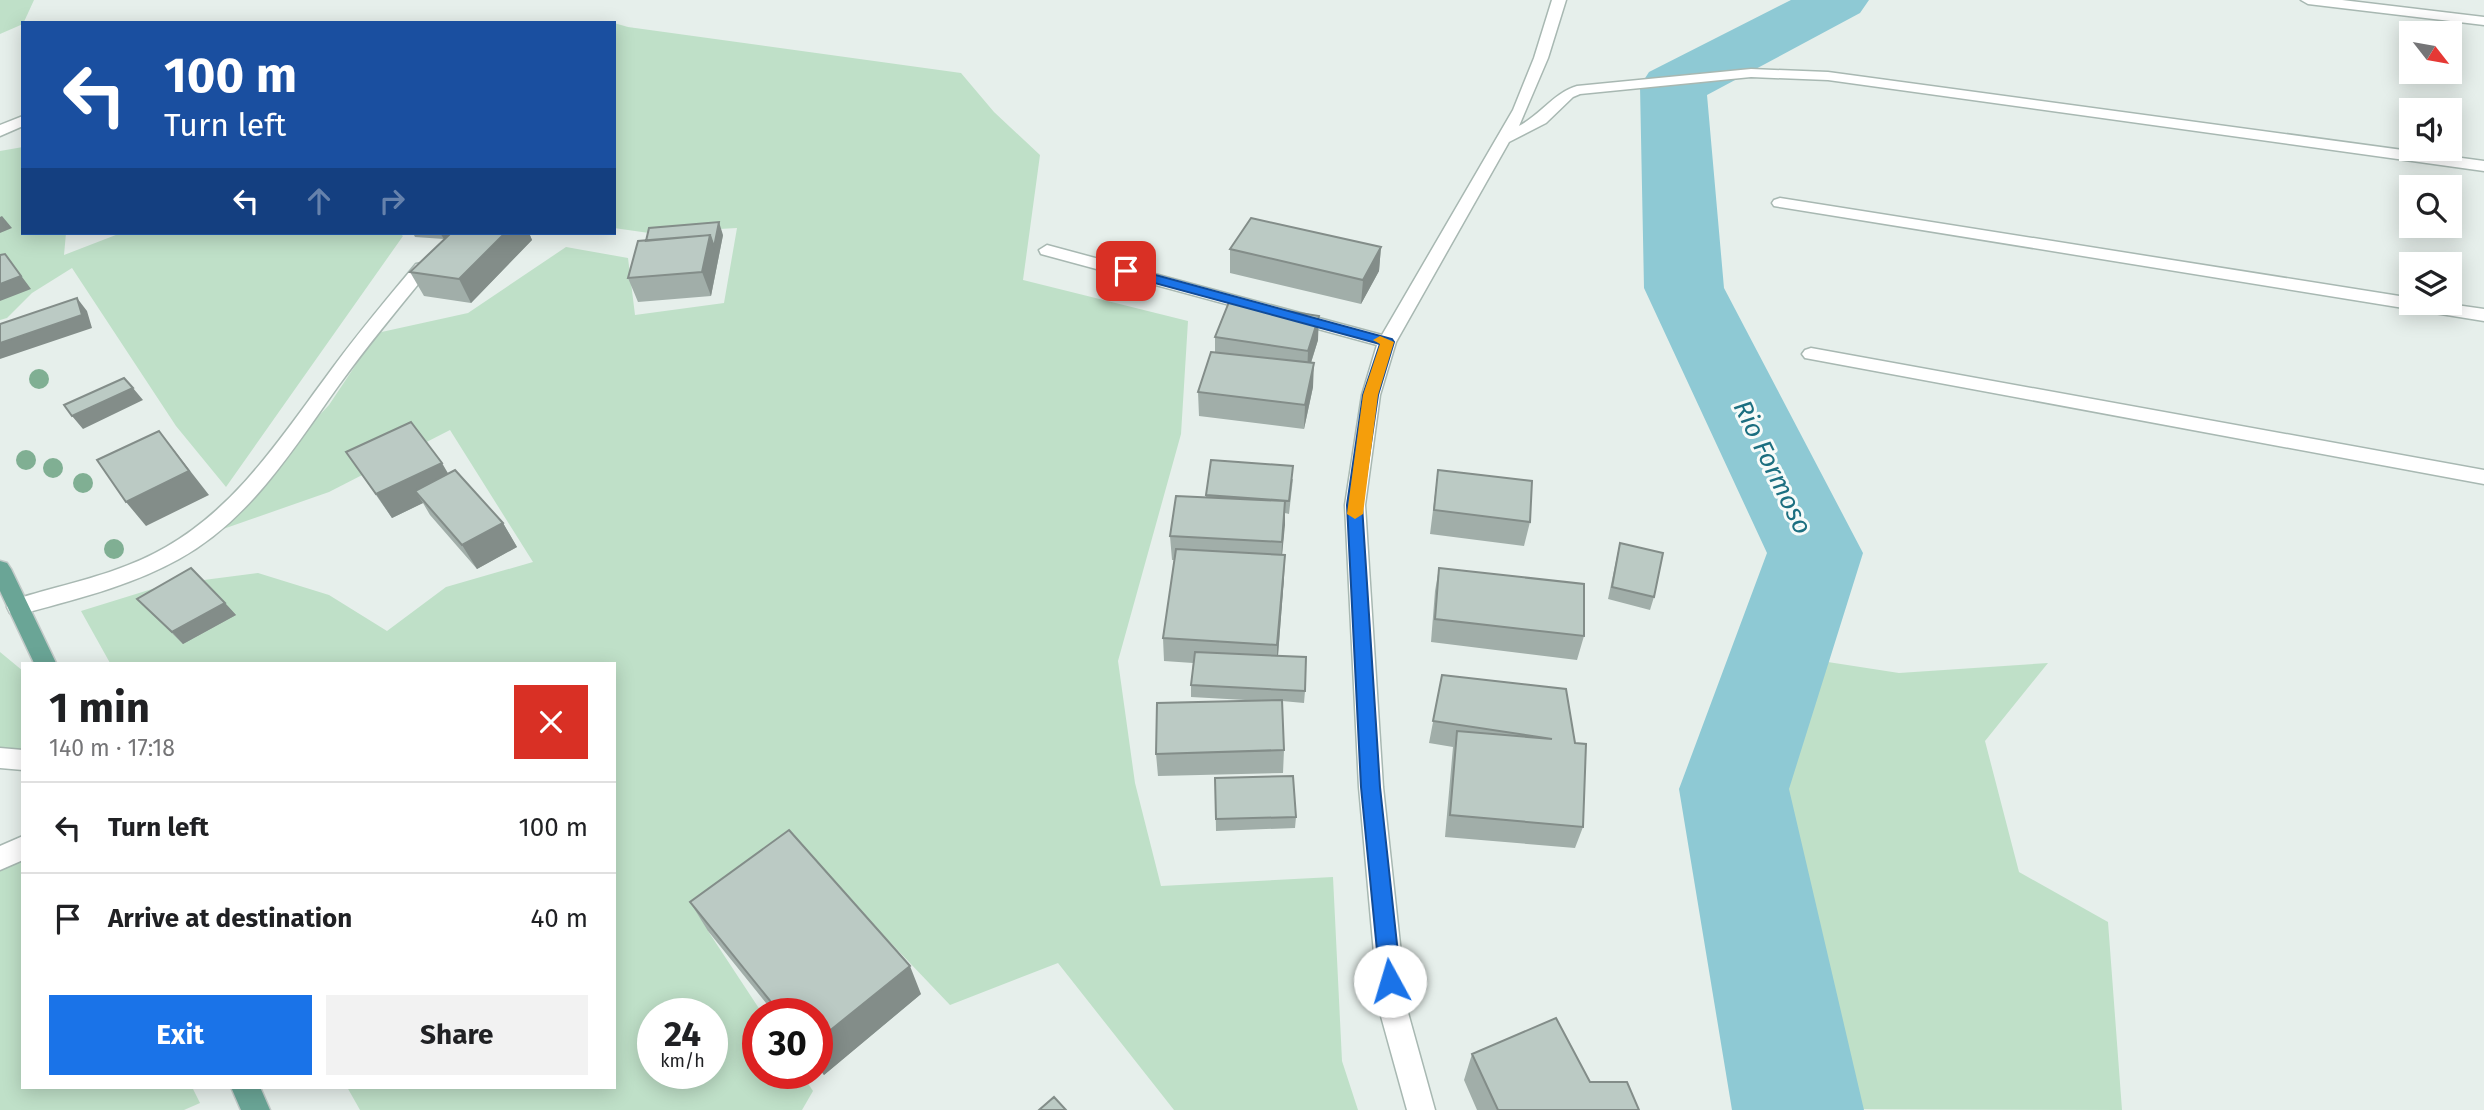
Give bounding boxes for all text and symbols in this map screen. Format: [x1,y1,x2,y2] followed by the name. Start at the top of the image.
[2399,21,2462,84] north arrow
[2399,21,2462,315] map controls
[164,46,297,105] text: 100 m
[49,49,140,140] icon: left
[2399,98,2462,161] button: sound
[164,106,286,144] text: Turn left
[2399,175,2462,238] button: search
[227,182,265,220] icon: left
[300,182,338,220] icon: ahead
[373,182,411,220] icon: right
[1096,241,1156,301] pin
[1107,252,1145,290] icon: arrive
[2399,252,2462,315] button: layers
[1727,395,1818,539] water label: Rio Formoso
[49,683,150,733] text: 1 min
[514,685,588,759] button: close
[49,734,175,762] text: 140 m · 17:18
[49,809,87,847] icon: left
[108,812,209,843] text: Turn left
[519,812,588,843] text: 100 m
[49,900,87,938] icon: arrive
[108,903,352,934] text: Arrive at destination
[530,903,588,934] text: 40 m
[1353,944,1427,1018] position arrow
[49,995,312,1075] button: Exit
[326,995,588,1075] button: Share
[742,998,833,1089] speed limit sign: 30
[664,1013,701,1055] text: 24
[660,1050,705,1072] text: km/h

